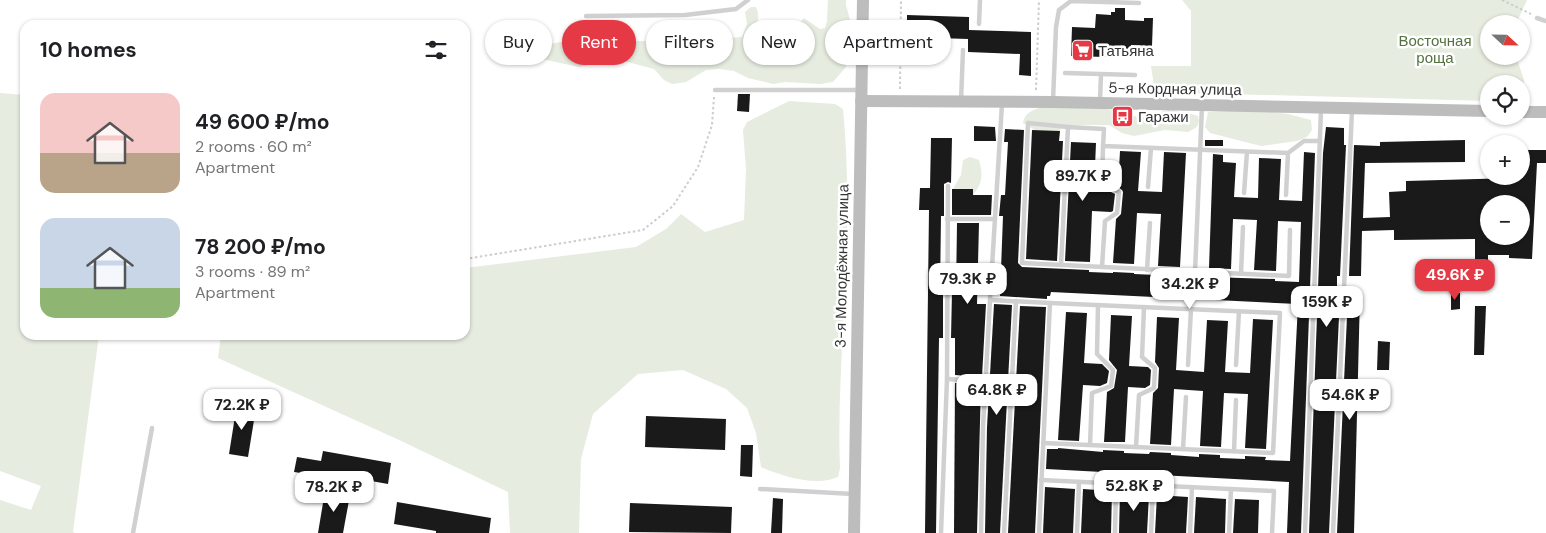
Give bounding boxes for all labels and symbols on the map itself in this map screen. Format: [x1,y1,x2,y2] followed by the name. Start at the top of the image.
[1480,15,1530,65] north arrow
[1398,31,1472,68] park label: Восточная роща
[1070,39,1094,63] supermarket icon: Татьяна
[1098,41,1155,61] place label: Татьяна
[1108,78,1242,100] street label: 5-я Кордная улица
[1110,105,1134,129] bus stop icon: Гаражи
[1138,107,1189,127] place label: Гаражи
[1037,160,1129,202] pin: 89.7K ₽
[831,183,853,348] street label: 3-я Молодёжная улица
[1409,258,1501,301] pin: 49.6K ₽
[922,262,1014,305] pin: 79.3K ₽
[1144,268,1236,310] pin: 34.2K ₽
[1286,286,1368,328] pin: 159K ₽
[951,374,1043,416] pin: 64.8K ₽
[1304,378,1396,421] pin: 54.6K ₽
[196,388,288,431] pin: 72.2K ₽
[288,470,380,513] pin: 78.2K ₽
[1088,470,1180,512] pin: 52.8K ₽

